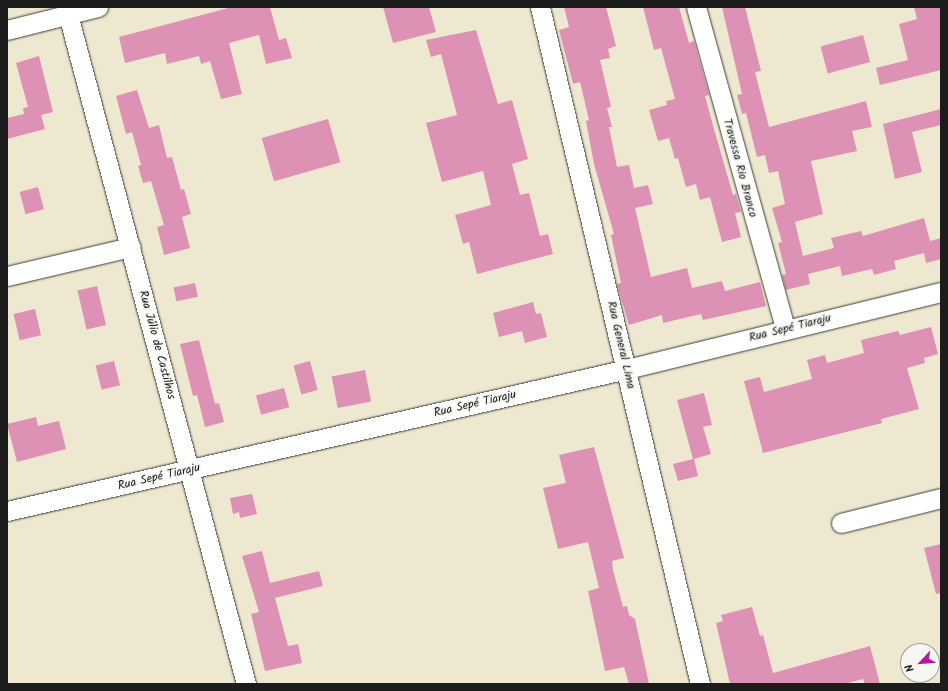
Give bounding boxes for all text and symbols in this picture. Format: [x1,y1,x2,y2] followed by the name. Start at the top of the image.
[720,117,760,219] street label: Travessa Rio Branco
[136,289,178,401] street label: Rua Júlio de Castilhos
[604,300,638,390] street label: Rua General Lima
[747,311,833,345] street label: Rua Sepé Tiaraju
[432,388,518,420] street label: Rua Sepé Tiaraju
[116,461,202,493] street label: Rua Sepé Tiaraju
[900,643,940,683] north arrow
[901,661,920,675] text: N

